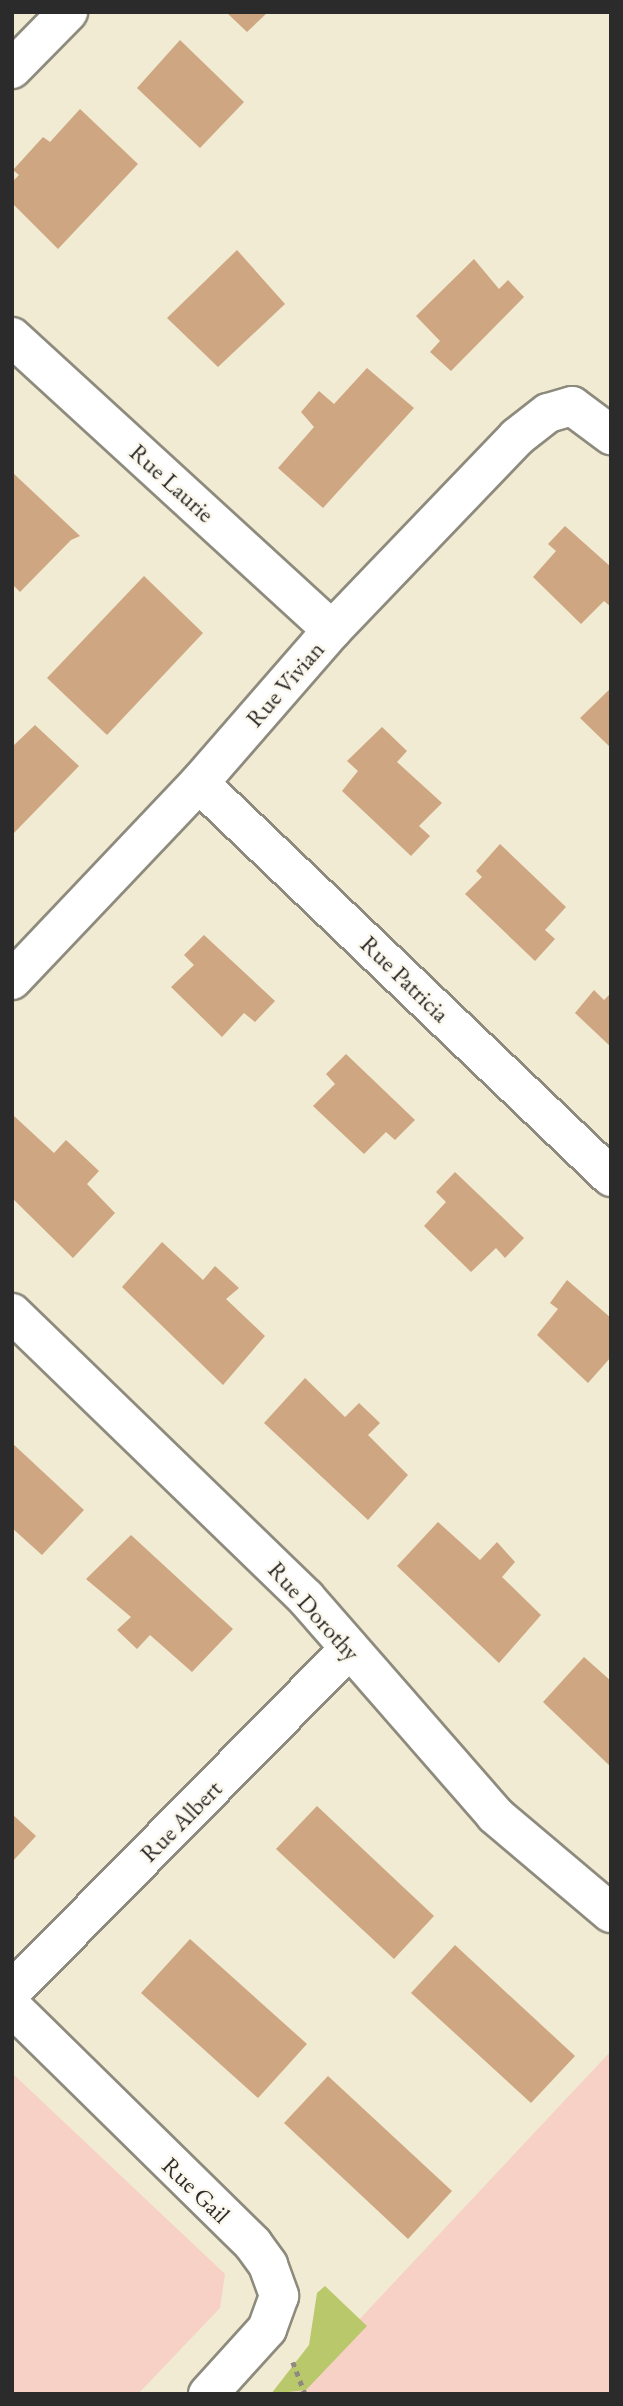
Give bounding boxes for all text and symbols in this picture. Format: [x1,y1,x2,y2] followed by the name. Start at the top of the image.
[124,438,220,528] street label: Rue Laurie
[240,635,330,733] street label: Rue Vivian
[355,930,455,1028] street label: Rue Patricia
[262,1556,366,1666] street label: Rue Dorothy
[134,1774,228,1868] street label: Rue Albert
[156,2151,236,2229] street label: Rue Gail

